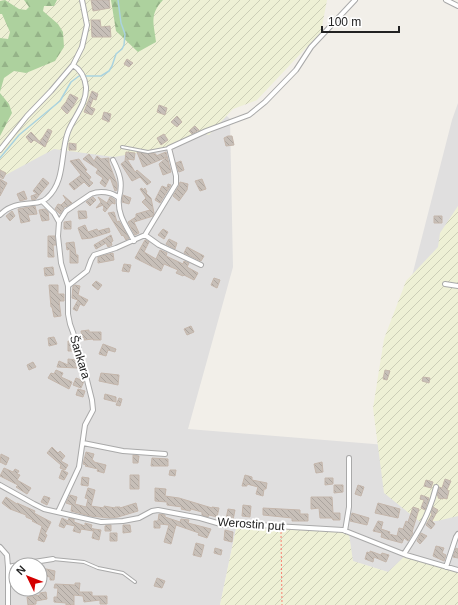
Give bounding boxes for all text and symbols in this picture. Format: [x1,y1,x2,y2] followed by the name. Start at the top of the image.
[322,8,399,34] scale bar
[328,15,361,29] text: 100 m
[67,333,94,381] street label: Šankara
[217,515,286,533] street label: Werostin put
[8,557,48,597] north arrow
[14,563,28,577] text: N

